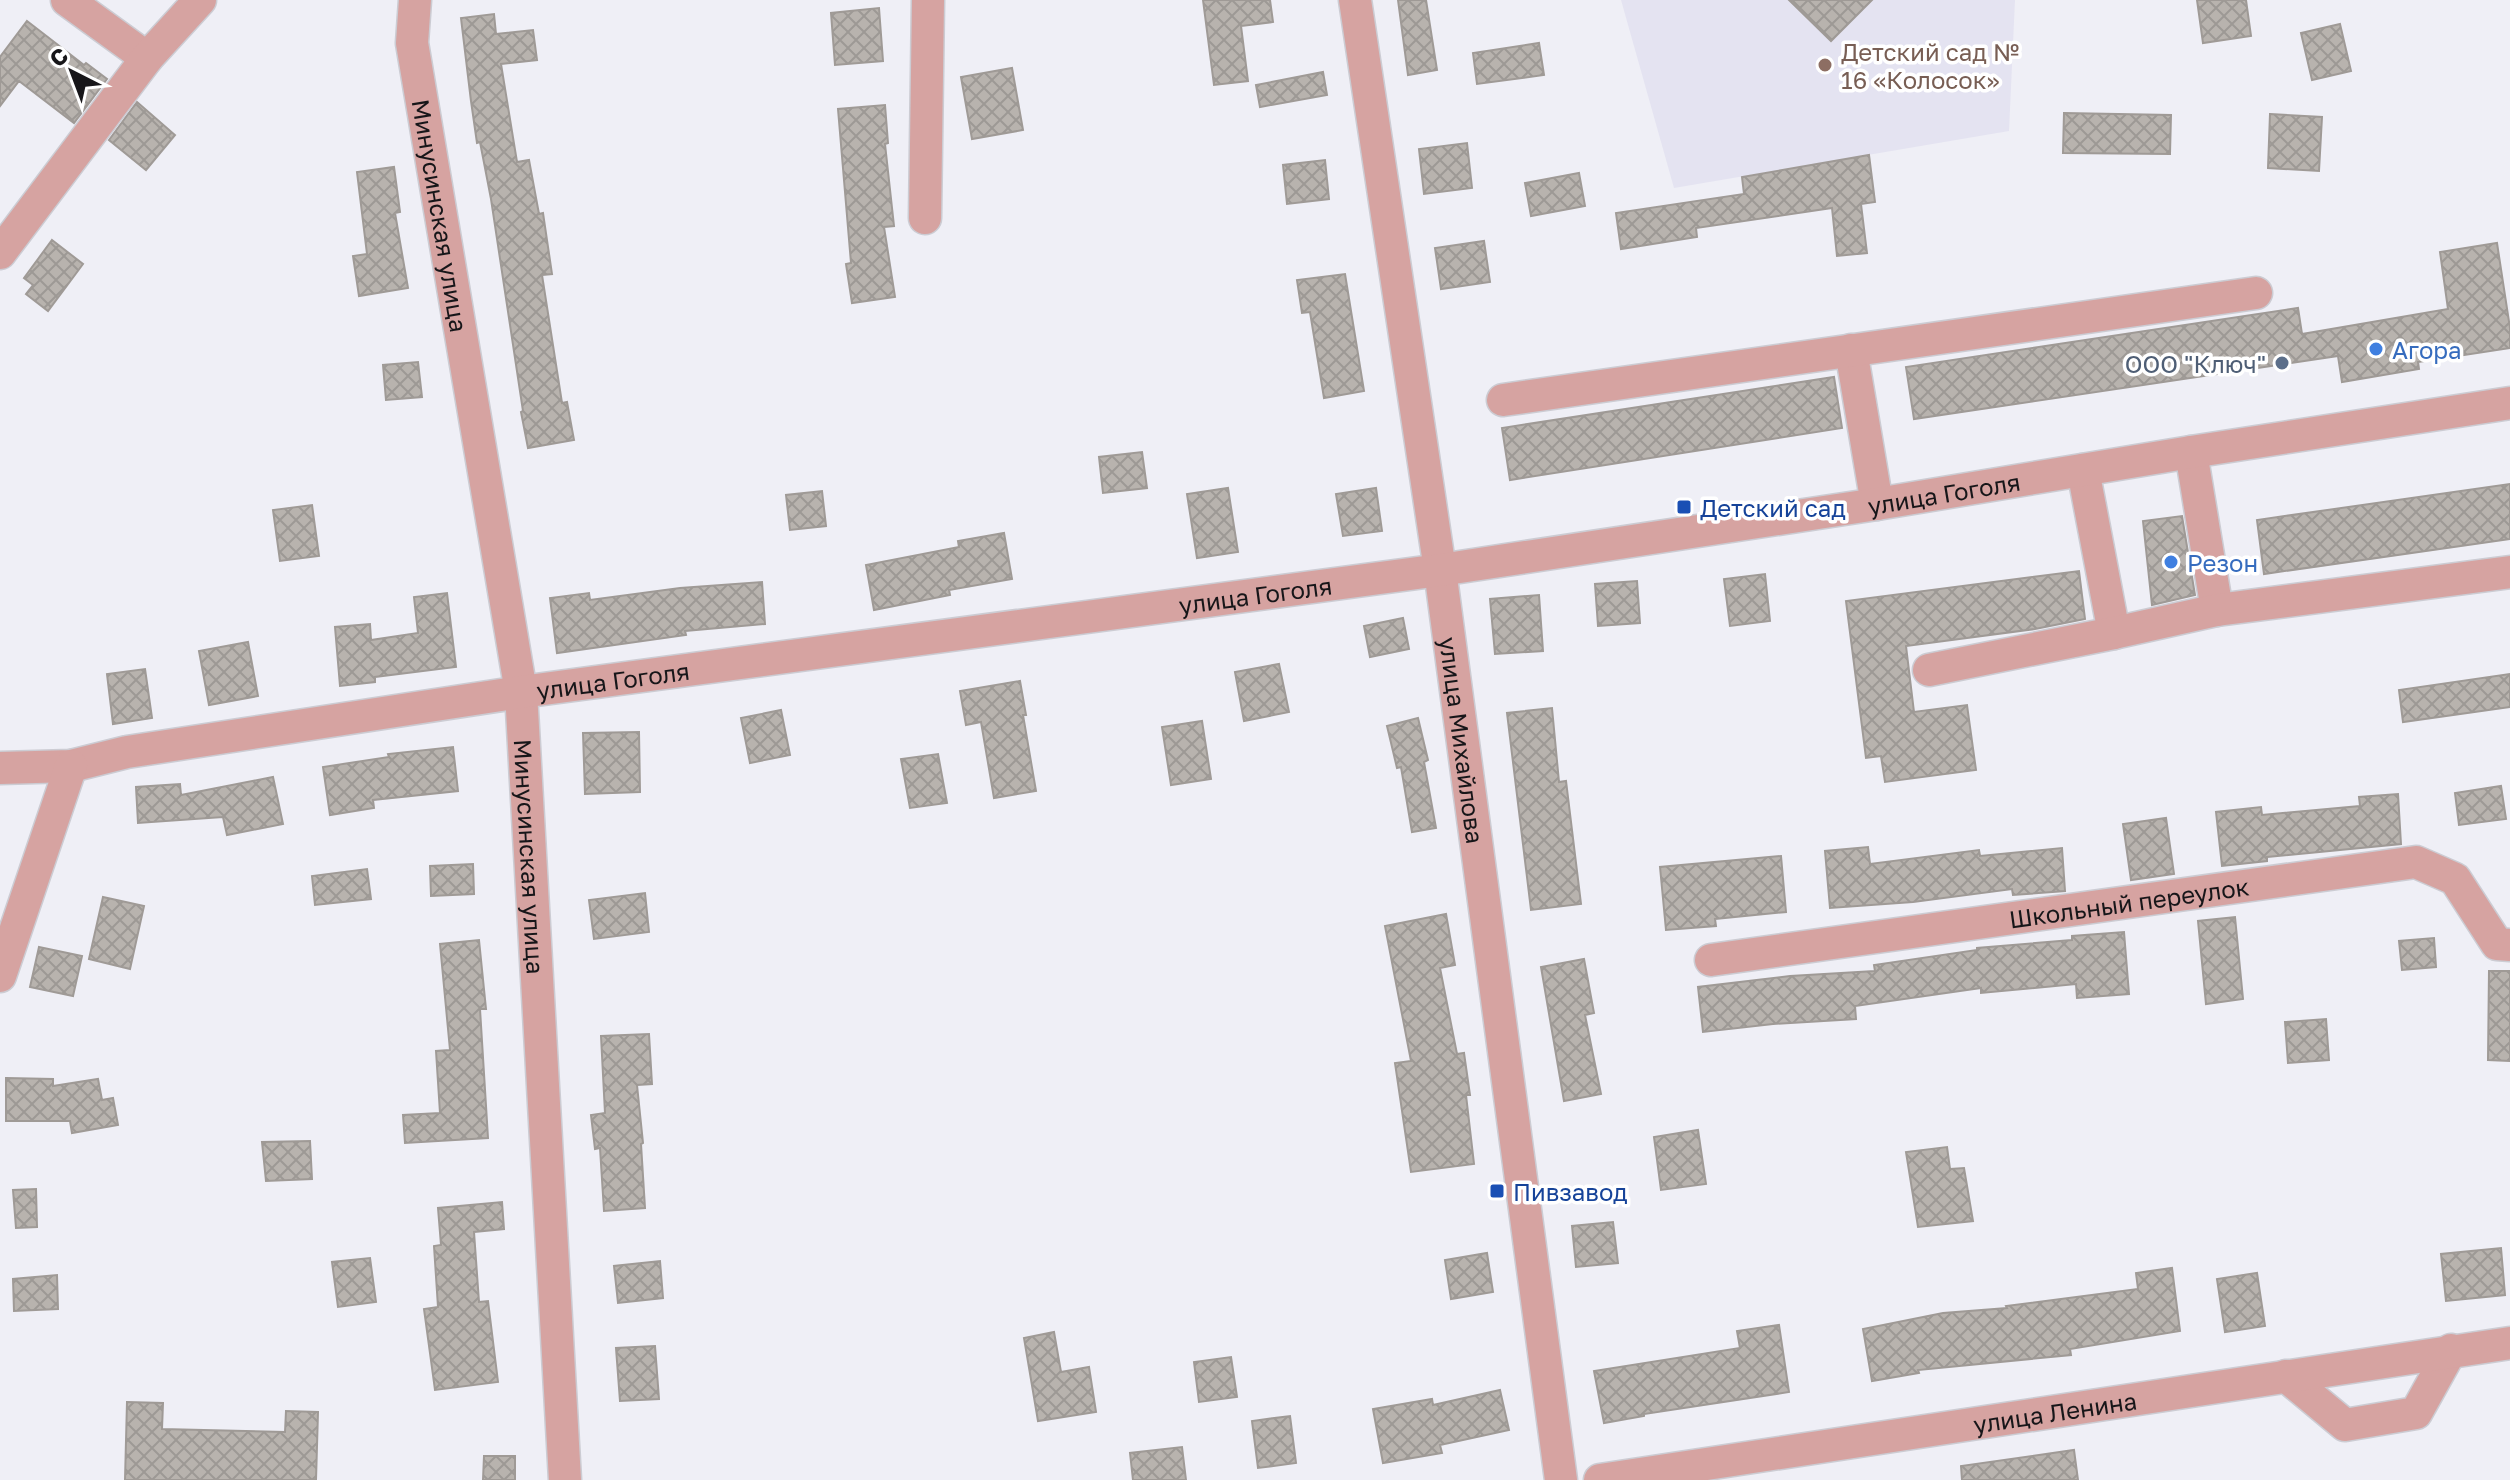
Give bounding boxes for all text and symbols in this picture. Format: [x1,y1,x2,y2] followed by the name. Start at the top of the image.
[32,32,112,112] north arrow
[1841,37,2019,94] place label: Детский сад № 16 «Колосок»
[43,42,73,72] text: С
[1816,56,1834,74] marker: Детский сад № 16 «Колосок»
[407,97,475,334] street label: Минусинская улица
[2392,335,2462,364] place label: Агора
[2367,340,2385,358] marker: Агора
[2125,349,2266,378] place label: ООО "Ключ"
[2273,354,2291,372] marker: ООО "Ключ"
[1865,466,2022,520] street label: улица Гоголя
[1700,493,1846,522] place label: Детский сад
[1675,498,1693,516] marker: Детский сад
[2187,548,2258,577] place label: Резон
[2162,553,2180,571] marker: Резон
[1177,570,1334,619] street label: улица Гоголя
[1435,635,1491,845] street label: улица Михайлова
[535,655,691,704] street label: улица Гоголя
[509,738,551,975] street label: Минусинская улица
[2007,871,2251,933] street label: Школьный переулок
[1513,1177,1628,1206] place label: Пивзавод
[1488,1182,1506,1200] marker: Пивзавод
[1971,1385,2139,1438] street label: улица Ленина

